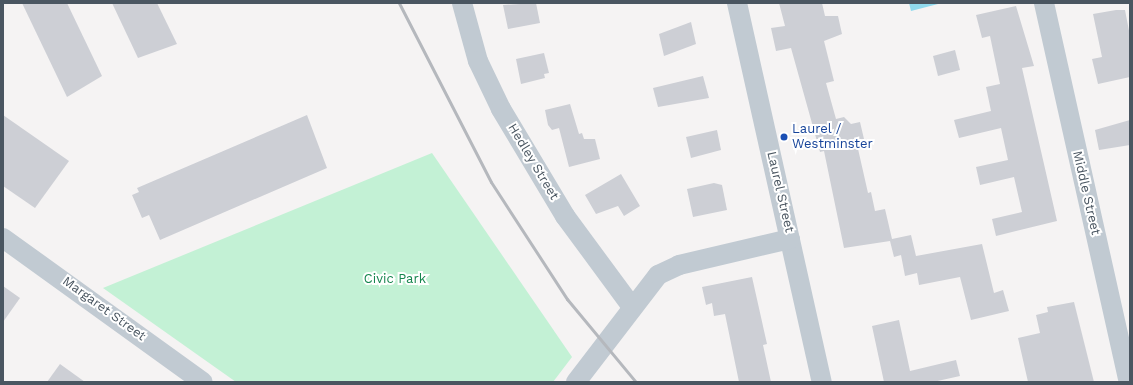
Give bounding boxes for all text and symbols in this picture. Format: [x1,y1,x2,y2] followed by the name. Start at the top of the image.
[504,121,562,203] street label: Hedley Street
[792,122,873,153] place label: Laurel / Westminster
[779,132,789,142] marker: Laurel / Westminster
[1069,149,1103,237] street label: Middle Street
[763,150,797,234] street label: Laurel Street
[364,271,426,287] park label: Civic Park
[59,274,149,344] street label: Margaret Street

